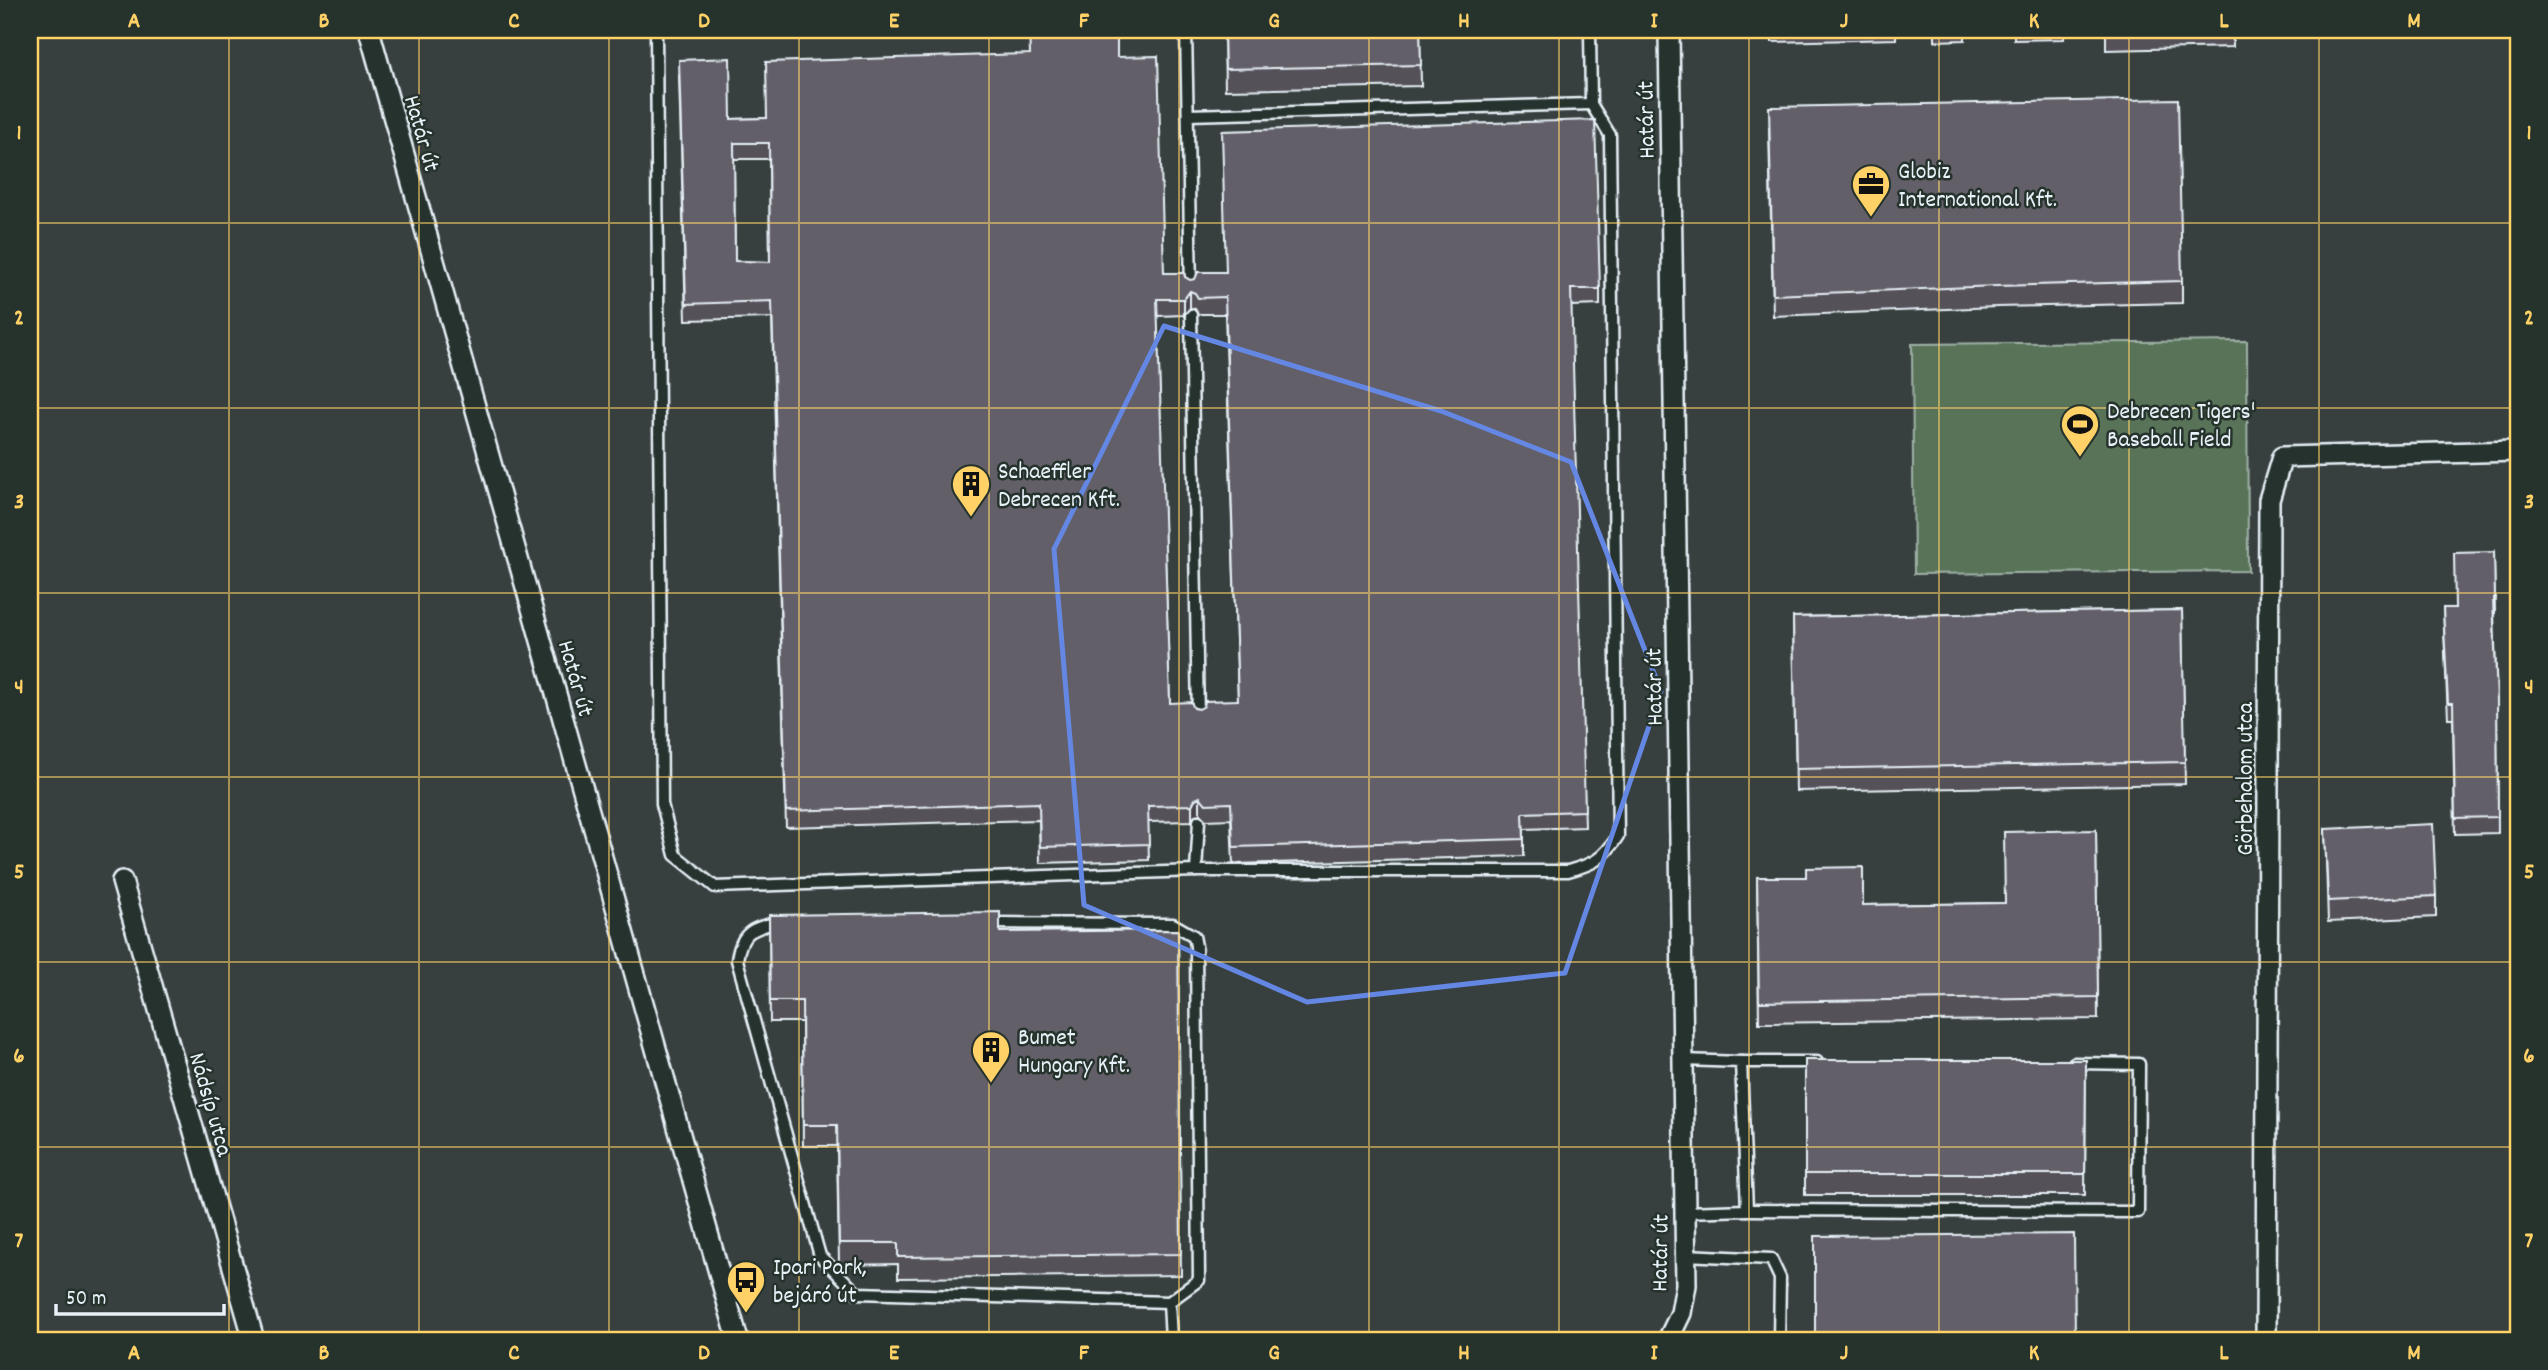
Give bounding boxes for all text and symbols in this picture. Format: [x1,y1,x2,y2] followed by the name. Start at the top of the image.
[128,6,140,39] text: A
[319,6,330,39] text: B
[508,6,520,39] text: C
[698,6,710,39] text: D
[889,6,900,39] text: E
[1079,6,1090,39] text: F
[1268,6,1280,39] text: G
[1458,6,1470,39] text: H
[1650,6,1658,39] text: I
[1840,6,1848,39] text: J
[2029,6,2040,39] text: K
[2219,6,2229,39] text: L
[2407,6,2421,39] text: M
[1630,81,1666,159] street label: Határ út
[393,92,447,176] street label: Határ út
[16,118,22,151] text: 1
[2526,118,2532,151] text: 1
[1898,156,2057,218] place label: Globiz International Kft.
[1850,163,1892,218] office icon: Globiz International Kft.
[14,303,24,336] text: 2
[2524,303,2534,336] text: 2
[2107,396,2255,458] place label: Debrecen Tigers' Baseball Field
[2059,403,2101,458] sports icon: Debrecen Tigers' Baseball Field
[998,456,1120,518] place label: Schaeffler Debrecen Kft.
[950,463,992,518] building icon: Schaeffler Debrecen Kft.
[14,487,24,520] text: 3
[2524,487,2534,520] text: 3
[547,637,601,721] street label: Határ út
[1638,648,1674,726] street label: Határ út
[14,672,24,705] text: 4
[2524,672,2534,705] text: 4
[2230,702,2264,856] street label: Görbehalom utca
[14,857,24,890] text: 5
[2524,857,2534,890] text: 5
[1018,1022,1130,1084] place label: Bumet Hungary Kft.
[970,1029,1012,1084] building icon: Bumet Hungary Kft.
[13,1041,25,1074] text: 6
[2523,1041,2535,1074] text: 6
[178,1049,240,1161] street label: Nádsíp utca
[1644,1214,1680,1292] street label: Határ út
[15,1226,24,1259] text: 7
[2525,1226,2534,1259] text: 7
[773,1252,867,1314] place label: Ipari Park, bejáró út
[725,1259,767,1314] bus stop icon: Ipari Park, bejáró út
[56,1272,224,1316] scale bar
[66,1285,106,1315] text: 50 m
[128,1338,140,1370] text: A
[319,1338,330,1370] text: B
[508,1338,520,1370] text: C
[698,1338,710,1370] text: D
[889,1338,900,1370] text: E
[1079,1338,1090,1370] text: F
[1268,1338,1280,1370] text: G
[1458,1338,1470,1370] text: H
[1650,1338,1658,1370] text: I
[1840,1338,1848,1370] text: J
[2029,1338,2040,1370] text: K
[2219,1338,2229,1370] text: L
[2407,1338,2421,1370] text: M

